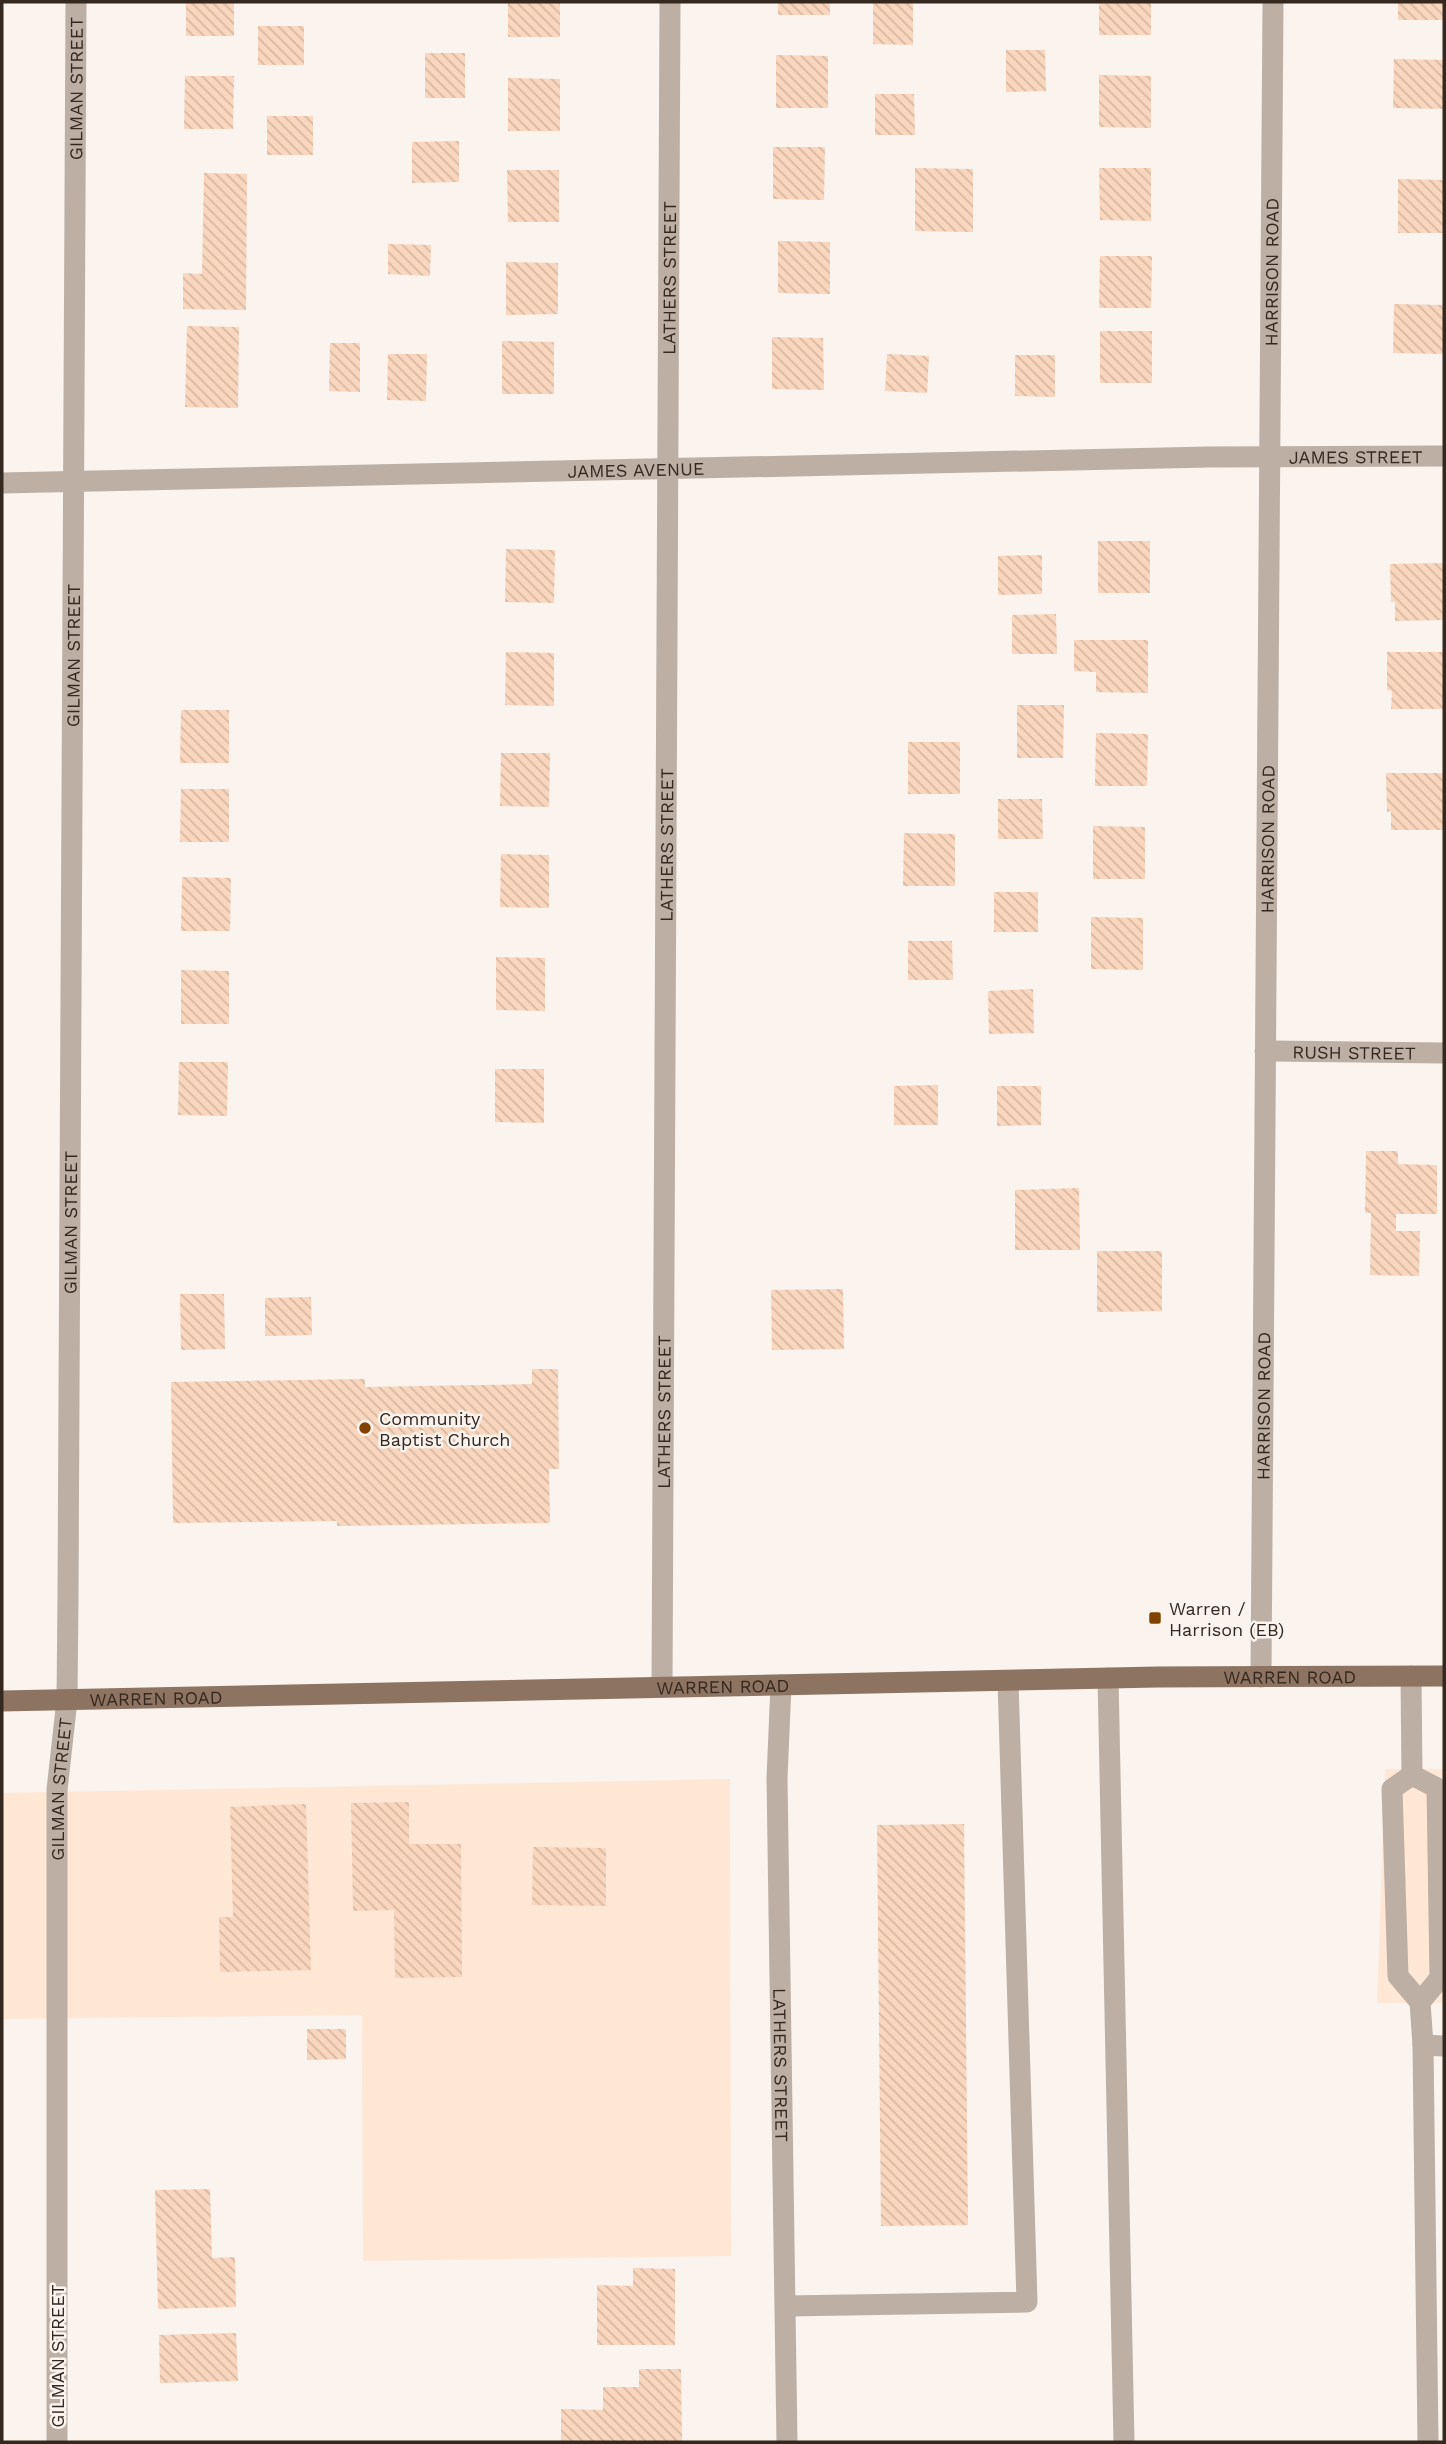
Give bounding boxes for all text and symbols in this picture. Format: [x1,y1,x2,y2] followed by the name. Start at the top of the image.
[65,17,86,160] street label: GILMAN STREET
[1260,198,1282,346] street label: HARRISON ROAD
[658,201,680,355] street label: LATHERS STREET
[1289,446,1423,467] street label: JAMES STREET
[567,457,705,481] street label: JAMES AVENUE
[62,584,84,727] street label: GILMAN STREET
[1256,765,1278,913] street label: HARRISON ROAD
[655,768,677,922] street label: LATHERS STREET
[1292,1041,1416,1063] street label: RUSH STREET
[59,1151,81,1294] street label: GILMAN STREET
[1252,1332,1274,1480] street label: HARRISON ROAD
[652,1335,674,1489] street label: LATHERS STREET
[379,1408,510,1450] place label: Community Baptist Church
[357,1420,373,1436] marker: Community Baptist Church
[1169,1598,1284,1640] place label: Warren / Harrison (EB)
[1147,1610,1163,1626] marker: Warren / Harrison (EB)
[1223,1666,1356,1687] street label: WARREN ROAD
[656,1674,790,1698] street label: WARREN ROAD
[89,1686,223,1710] street label: WARREN ROAD
[46,1716,75,1861] street label: GILMAN STREET
[770,1988,793,2142] street label: LATHERS STREET
[47,2284,68,2428] street label: GILMAN STREET

